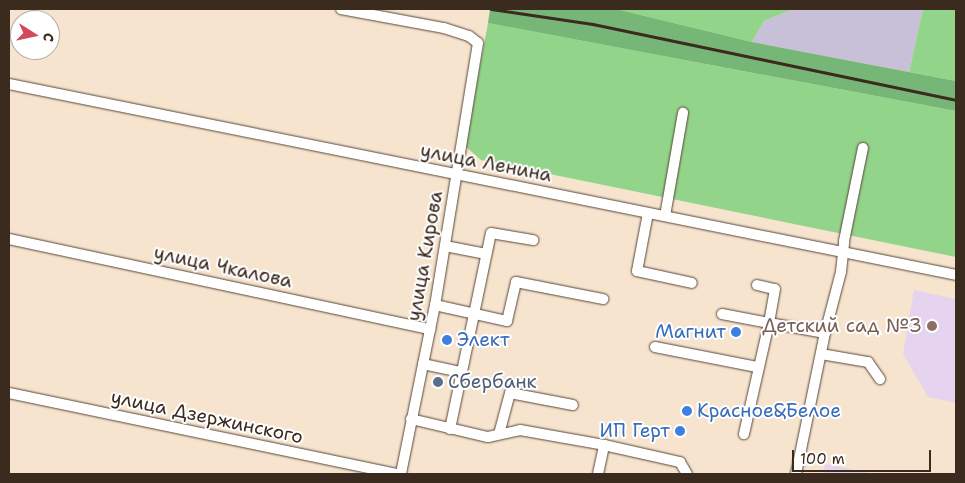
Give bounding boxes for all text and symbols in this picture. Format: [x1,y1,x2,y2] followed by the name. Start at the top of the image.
[10,10,60,60] north arrow
[39,32,58,43] text: С
[418,139,554,187] street label: улица Ленина
[402,189,448,323] street label: улица Кирова
[152,241,294,293] street label: улица Чкалова
[762,315,922,337] place label: Детский сад №3
[926,320,938,332] marker: Детский сад №3
[655,321,726,343] place label: Магнит
[730,326,742,338] marker: Магнит
[457,329,510,351] place label: Элект
[441,334,453,346] marker: Элект
[448,371,537,393] place label: Сбербанк
[432,376,444,388] marker: Сбербанк
[109,385,305,449] street label: улица Дзержинского
[697,400,841,422] place label: Красное&Белое
[681,405,693,417] marker: Красное&Белое
[600,420,670,442] place label: ИП Герт
[674,425,686,437] marker: ИП Герт
[795,440,934,472] scale bar
[800,449,845,469] text: 100 m

